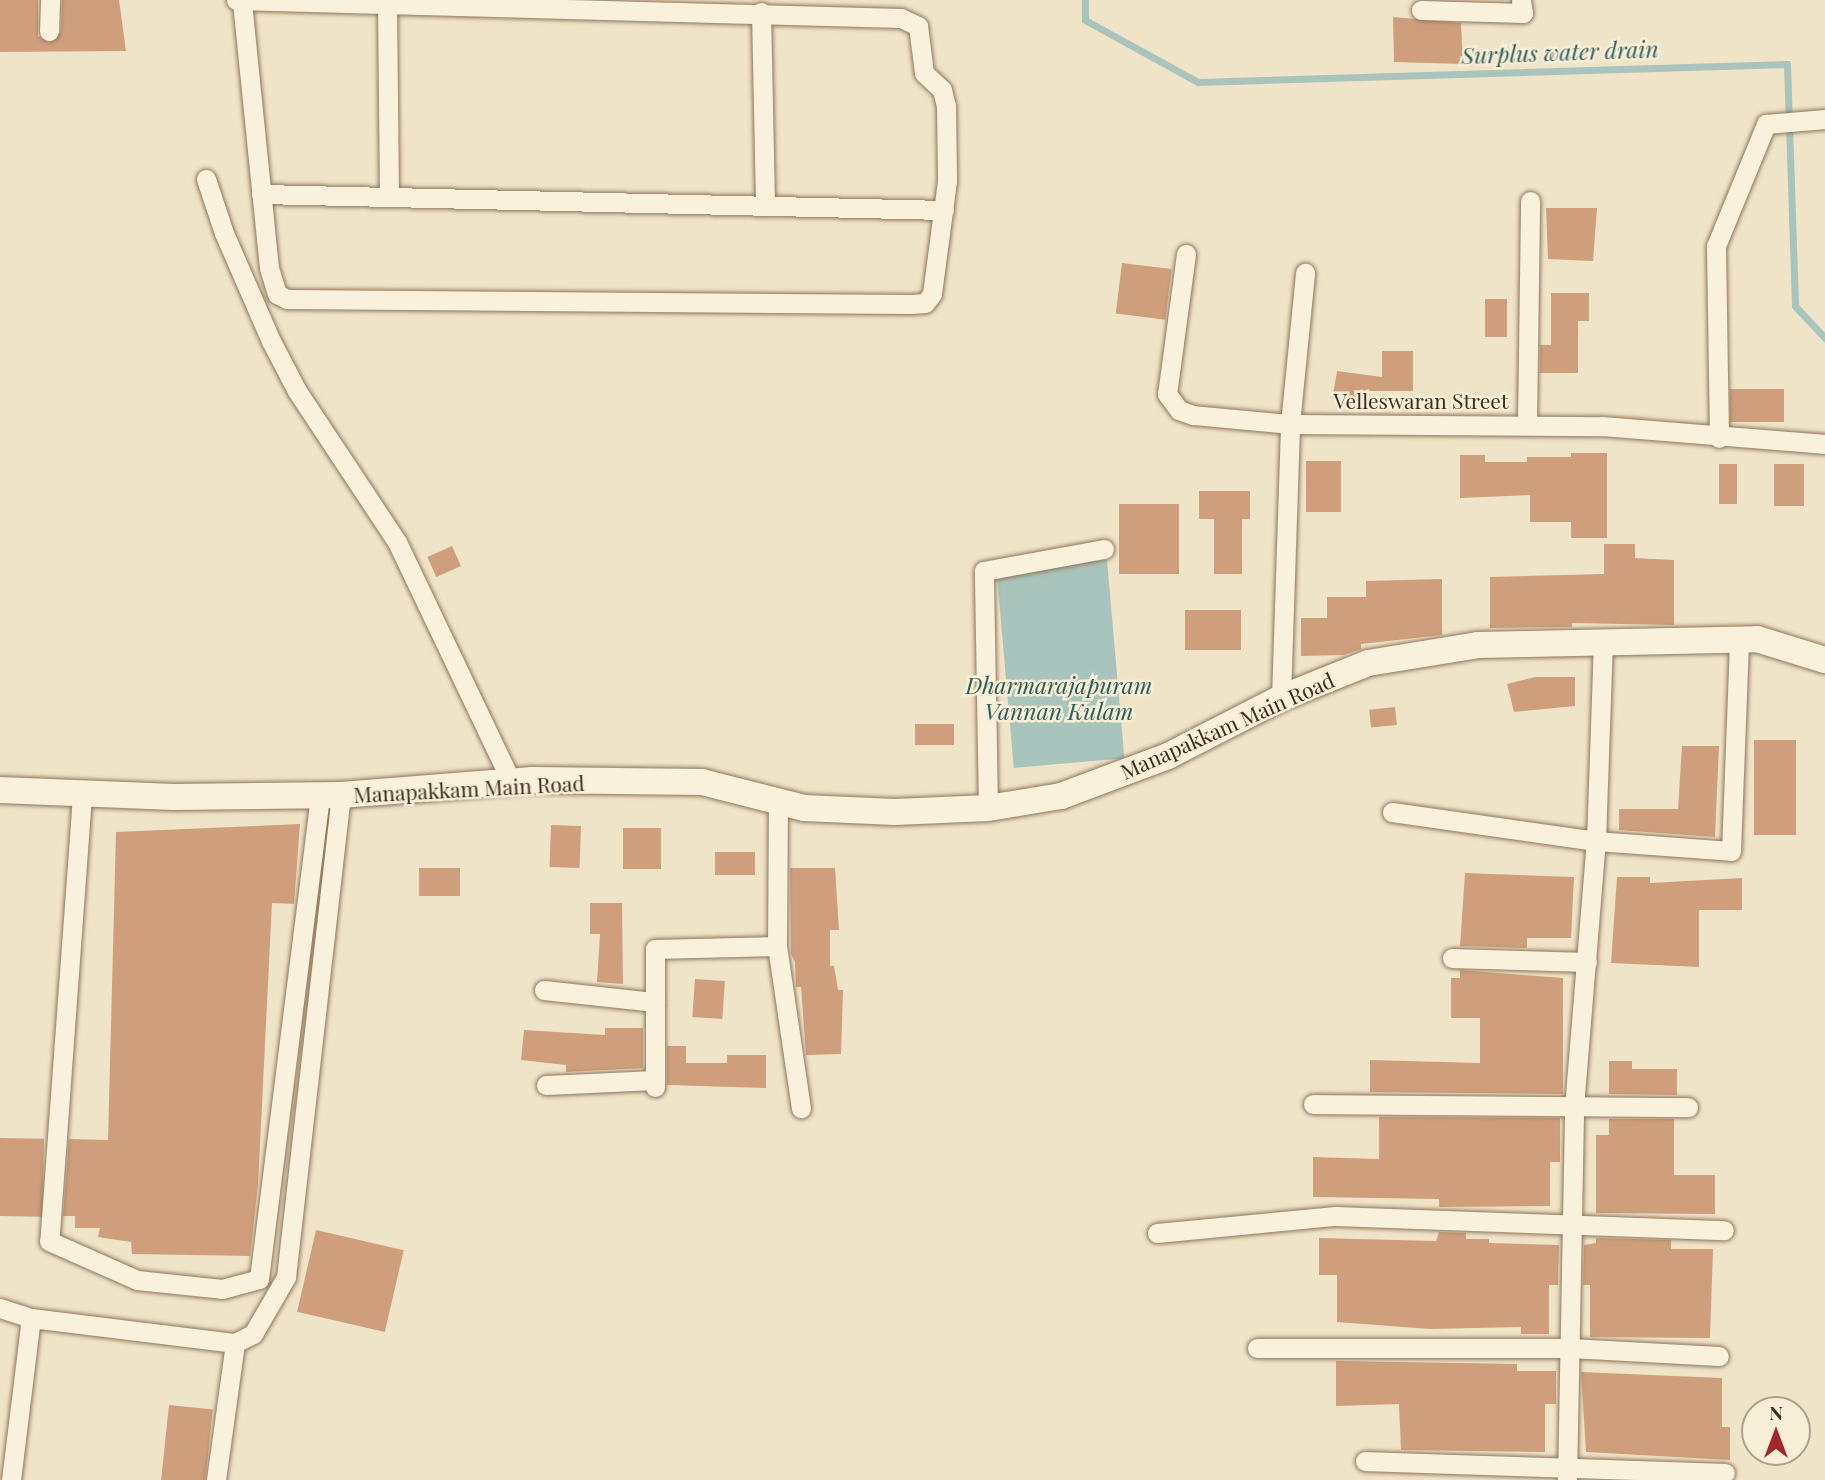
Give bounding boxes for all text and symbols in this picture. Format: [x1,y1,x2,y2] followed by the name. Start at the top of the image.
[1461,35,1659,69] water label: Surplus water drain
[1334,387,1508,413] street label: Velleswaran Street
[1116,666,1338,784] street label: Manapakkam Main Road
[966,671,1152,725] water label: Dharmarajapuram Vannan Kulam
[353,769,585,807] street label: Manapakkam Main Road
[1741,1396,1811,1466] north arrow
[1769,1399,1783,1425] text: N

